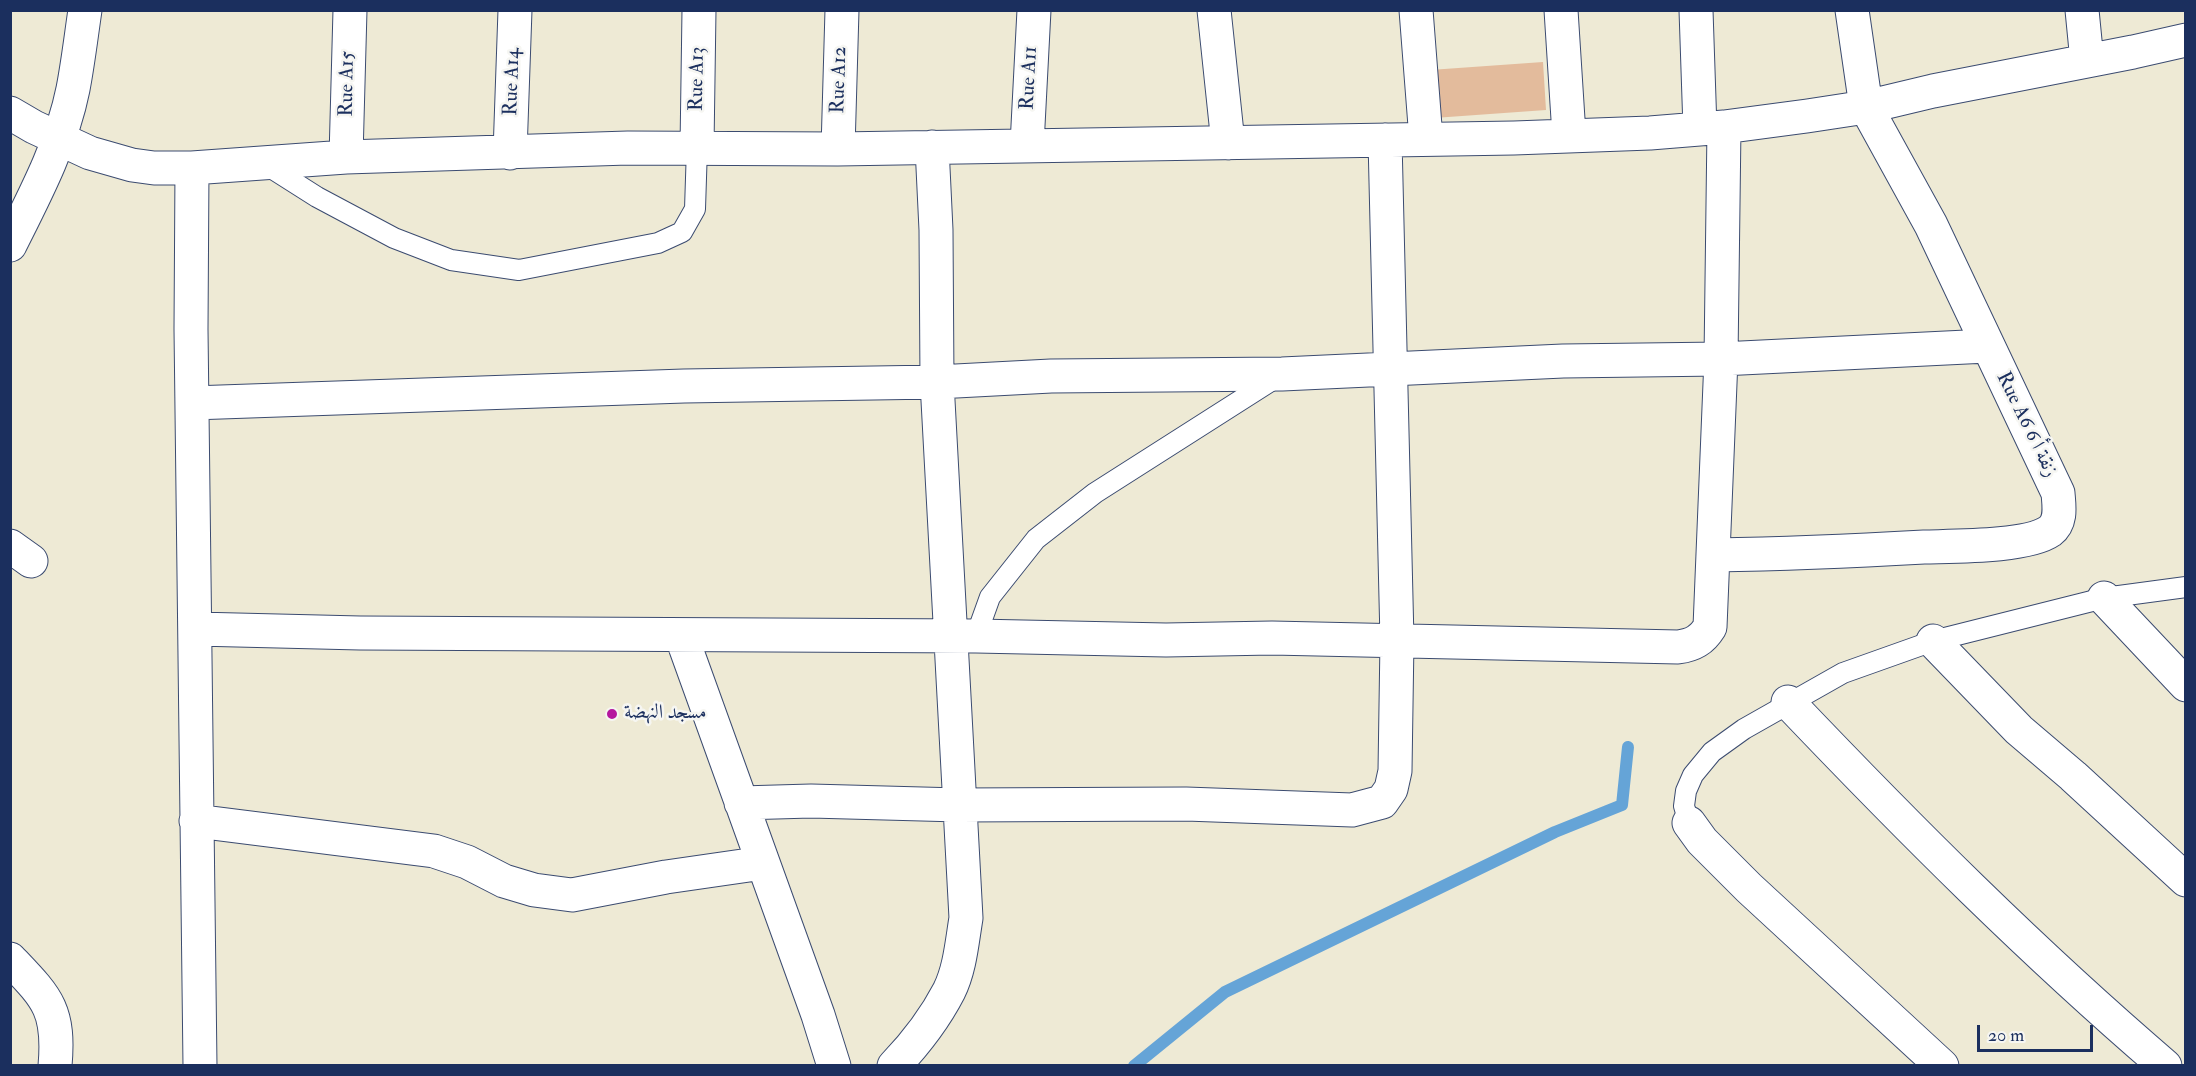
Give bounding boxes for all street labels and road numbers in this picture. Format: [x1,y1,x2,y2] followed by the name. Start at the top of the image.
[1016,45,1044,111] street label: Rue A11
[827,46,853,114] street label: Rue A12
[685,47,711,111] street label: Rue A13
[500,48,526,116] street label: Rue A14
[335,51,361,117] street label: Rue A15
[1990,368,2062,482] street label: Rue A6 زنقة أ 6

